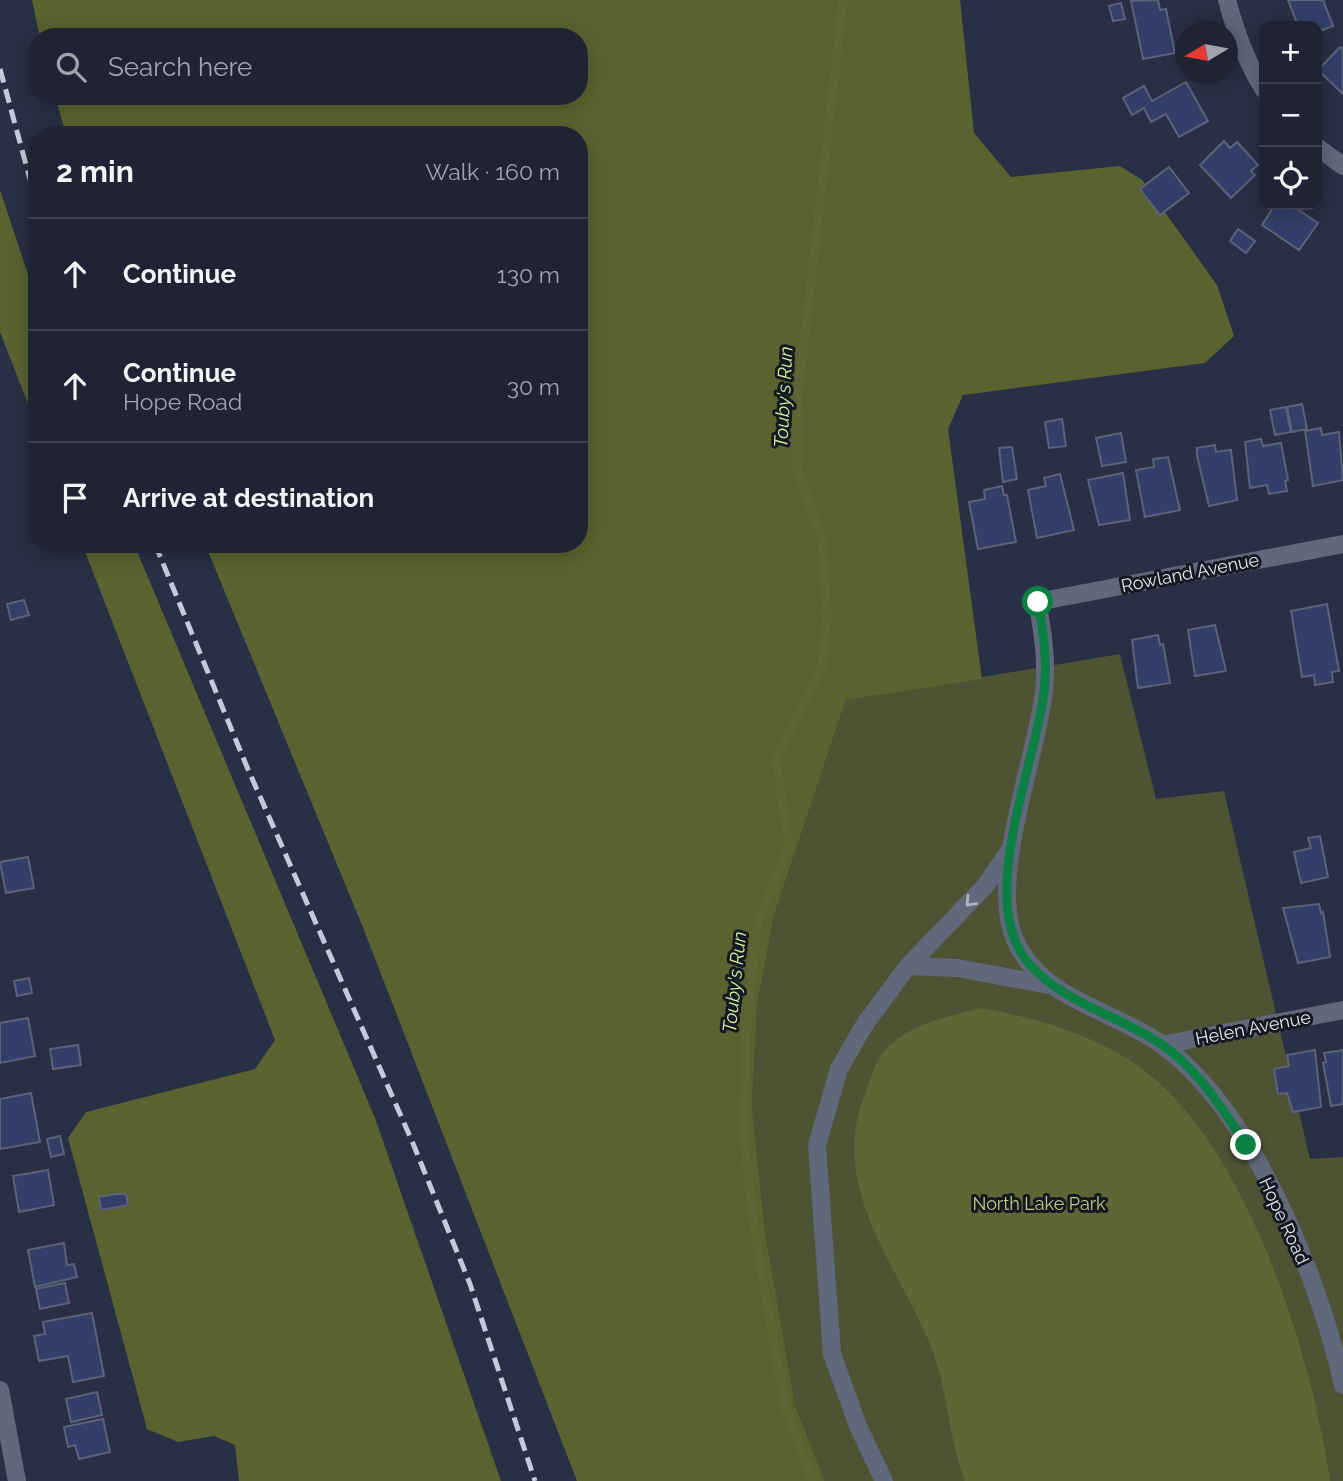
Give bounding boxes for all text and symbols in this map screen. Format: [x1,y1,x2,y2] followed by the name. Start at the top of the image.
[1175,21,1238,84] north arrow
[1259,21,1322,210] map controls
[1259,21,1322,84] button: +
[28,28,588,105] search box
[52,48,90,86] icon: search
[108,52,252,82] text: Search here
[1259,84,1322,147] button: −
[1259,147,1322,210] button: locate
[56,154,134,189] text: 2 min
[425,158,560,185] text: Walk · 160 m
[56,255,94,293] icon: ahead
[123,259,236,289] text: Continue
[497,261,560,288] text: 130 m
[769,346,797,448] water label: Touby's Run
[123,358,236,388] text: Continue
[56,367,94,405] icon: ahead
[507,373,560,400] text: 30 m
[123,388,242,415] text: Hope Road
[56,479,94,517] icon: arrive
[123,483,374,513] text: Arrive at destination
[1119,549,1261,596] street label: Rowland Avenue
[1022,586,1053,617] route start
[965,894,978,907] one-way arrow
[718,930,750,1034] water label: Touby's Run
[1194,1006,1313,1049] street label: Helen Avenue
[1230,1129,1261,1160] route end
[1255,1174,1314,1267] street label: Hope Road
[972,1193,1106,1214] park label: North Lake Park

